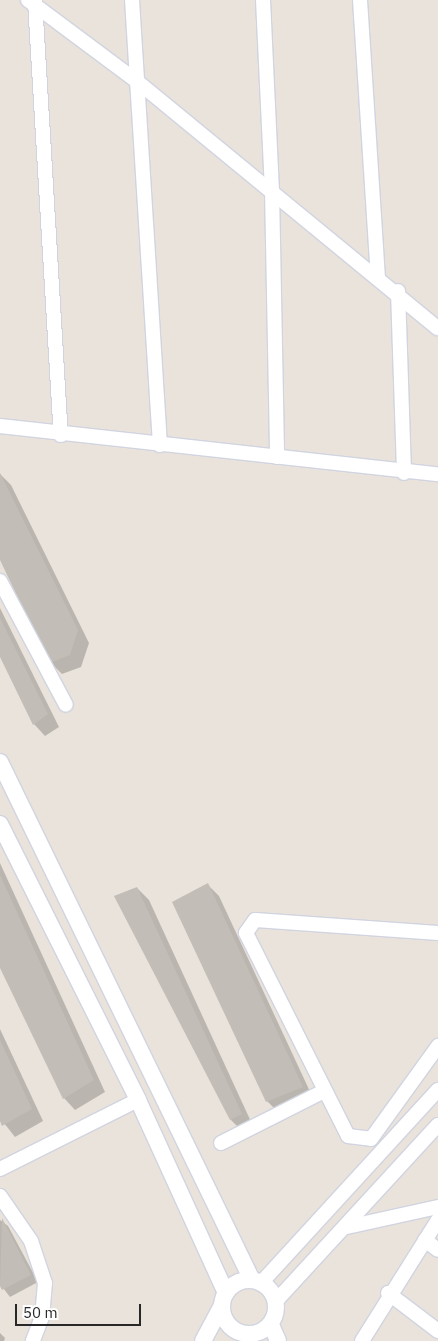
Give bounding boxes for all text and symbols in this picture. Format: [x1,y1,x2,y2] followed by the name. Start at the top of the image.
[18,1294,144,1326] scale bar
[23,1303,58,1322] text: 50 m

